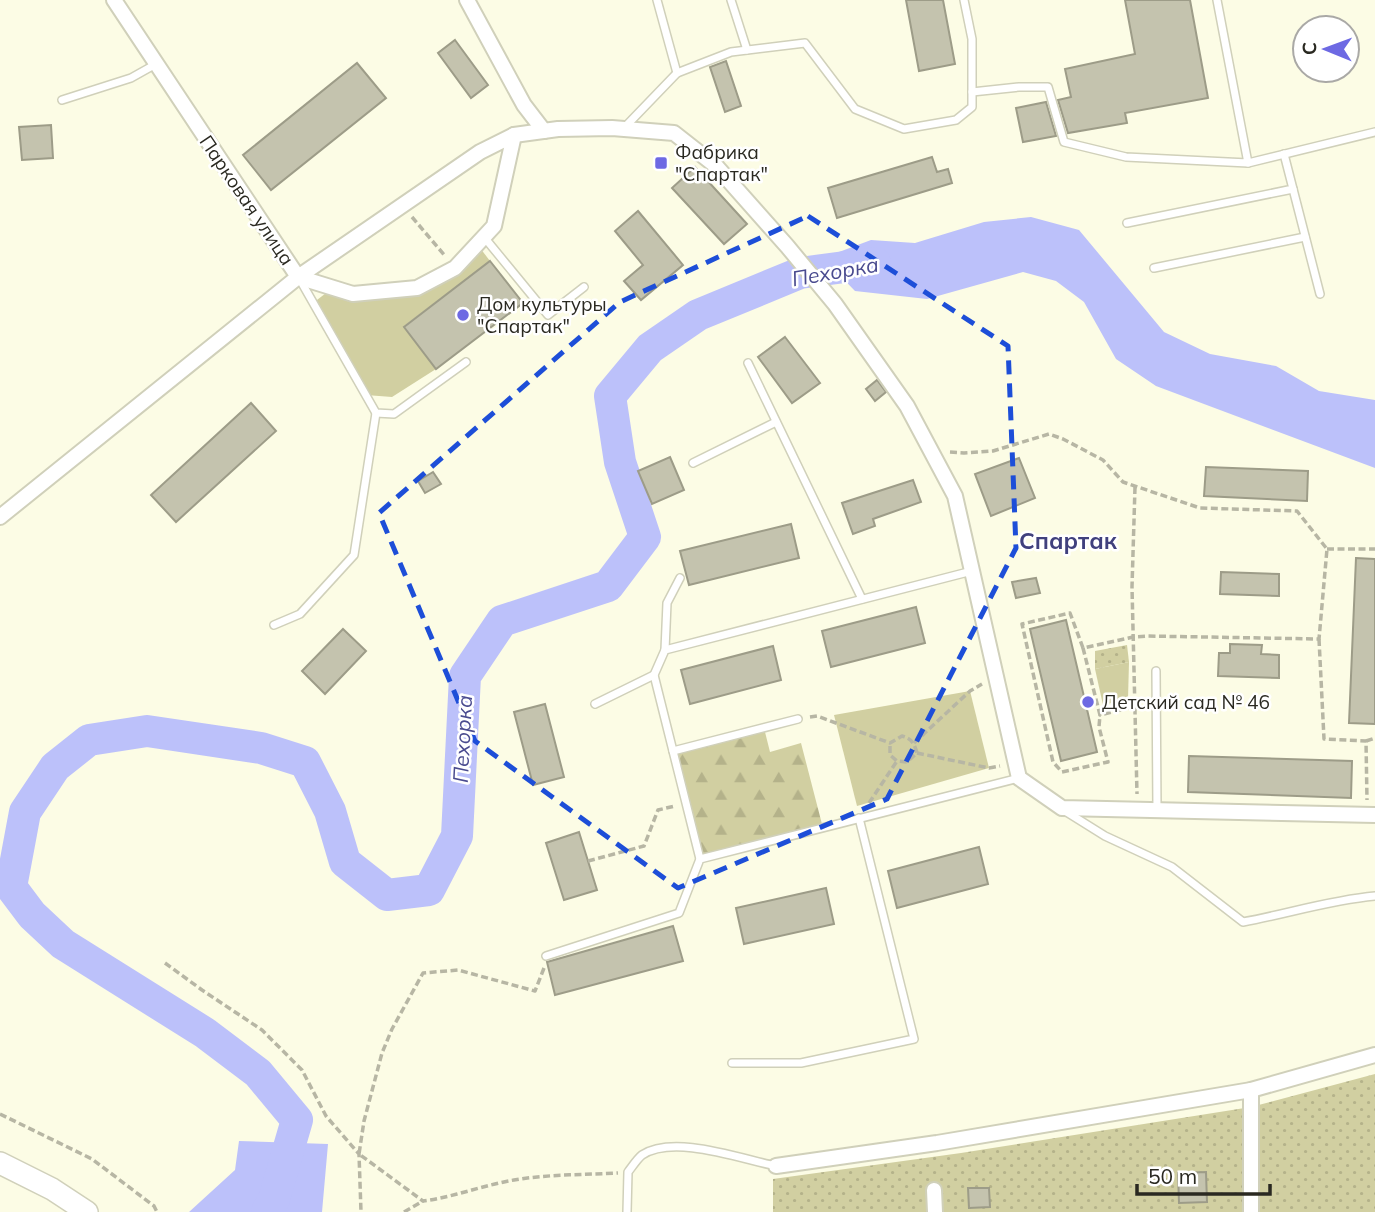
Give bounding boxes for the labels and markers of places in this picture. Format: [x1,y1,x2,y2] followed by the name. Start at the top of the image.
[675,140,768,186] place label: Фабрика "Спартак"
[653,155,669,171] marker: Фабрика "Спартак"
[477,292,607,338] place label: Дом культуры "Спартак"
[455,307,471,323] marker: Дом культуры "Спартак"
[1102,690,1270,714] place label: Детский сад № 46
[1080,694,1096,710] marker: Детский сад № 46

